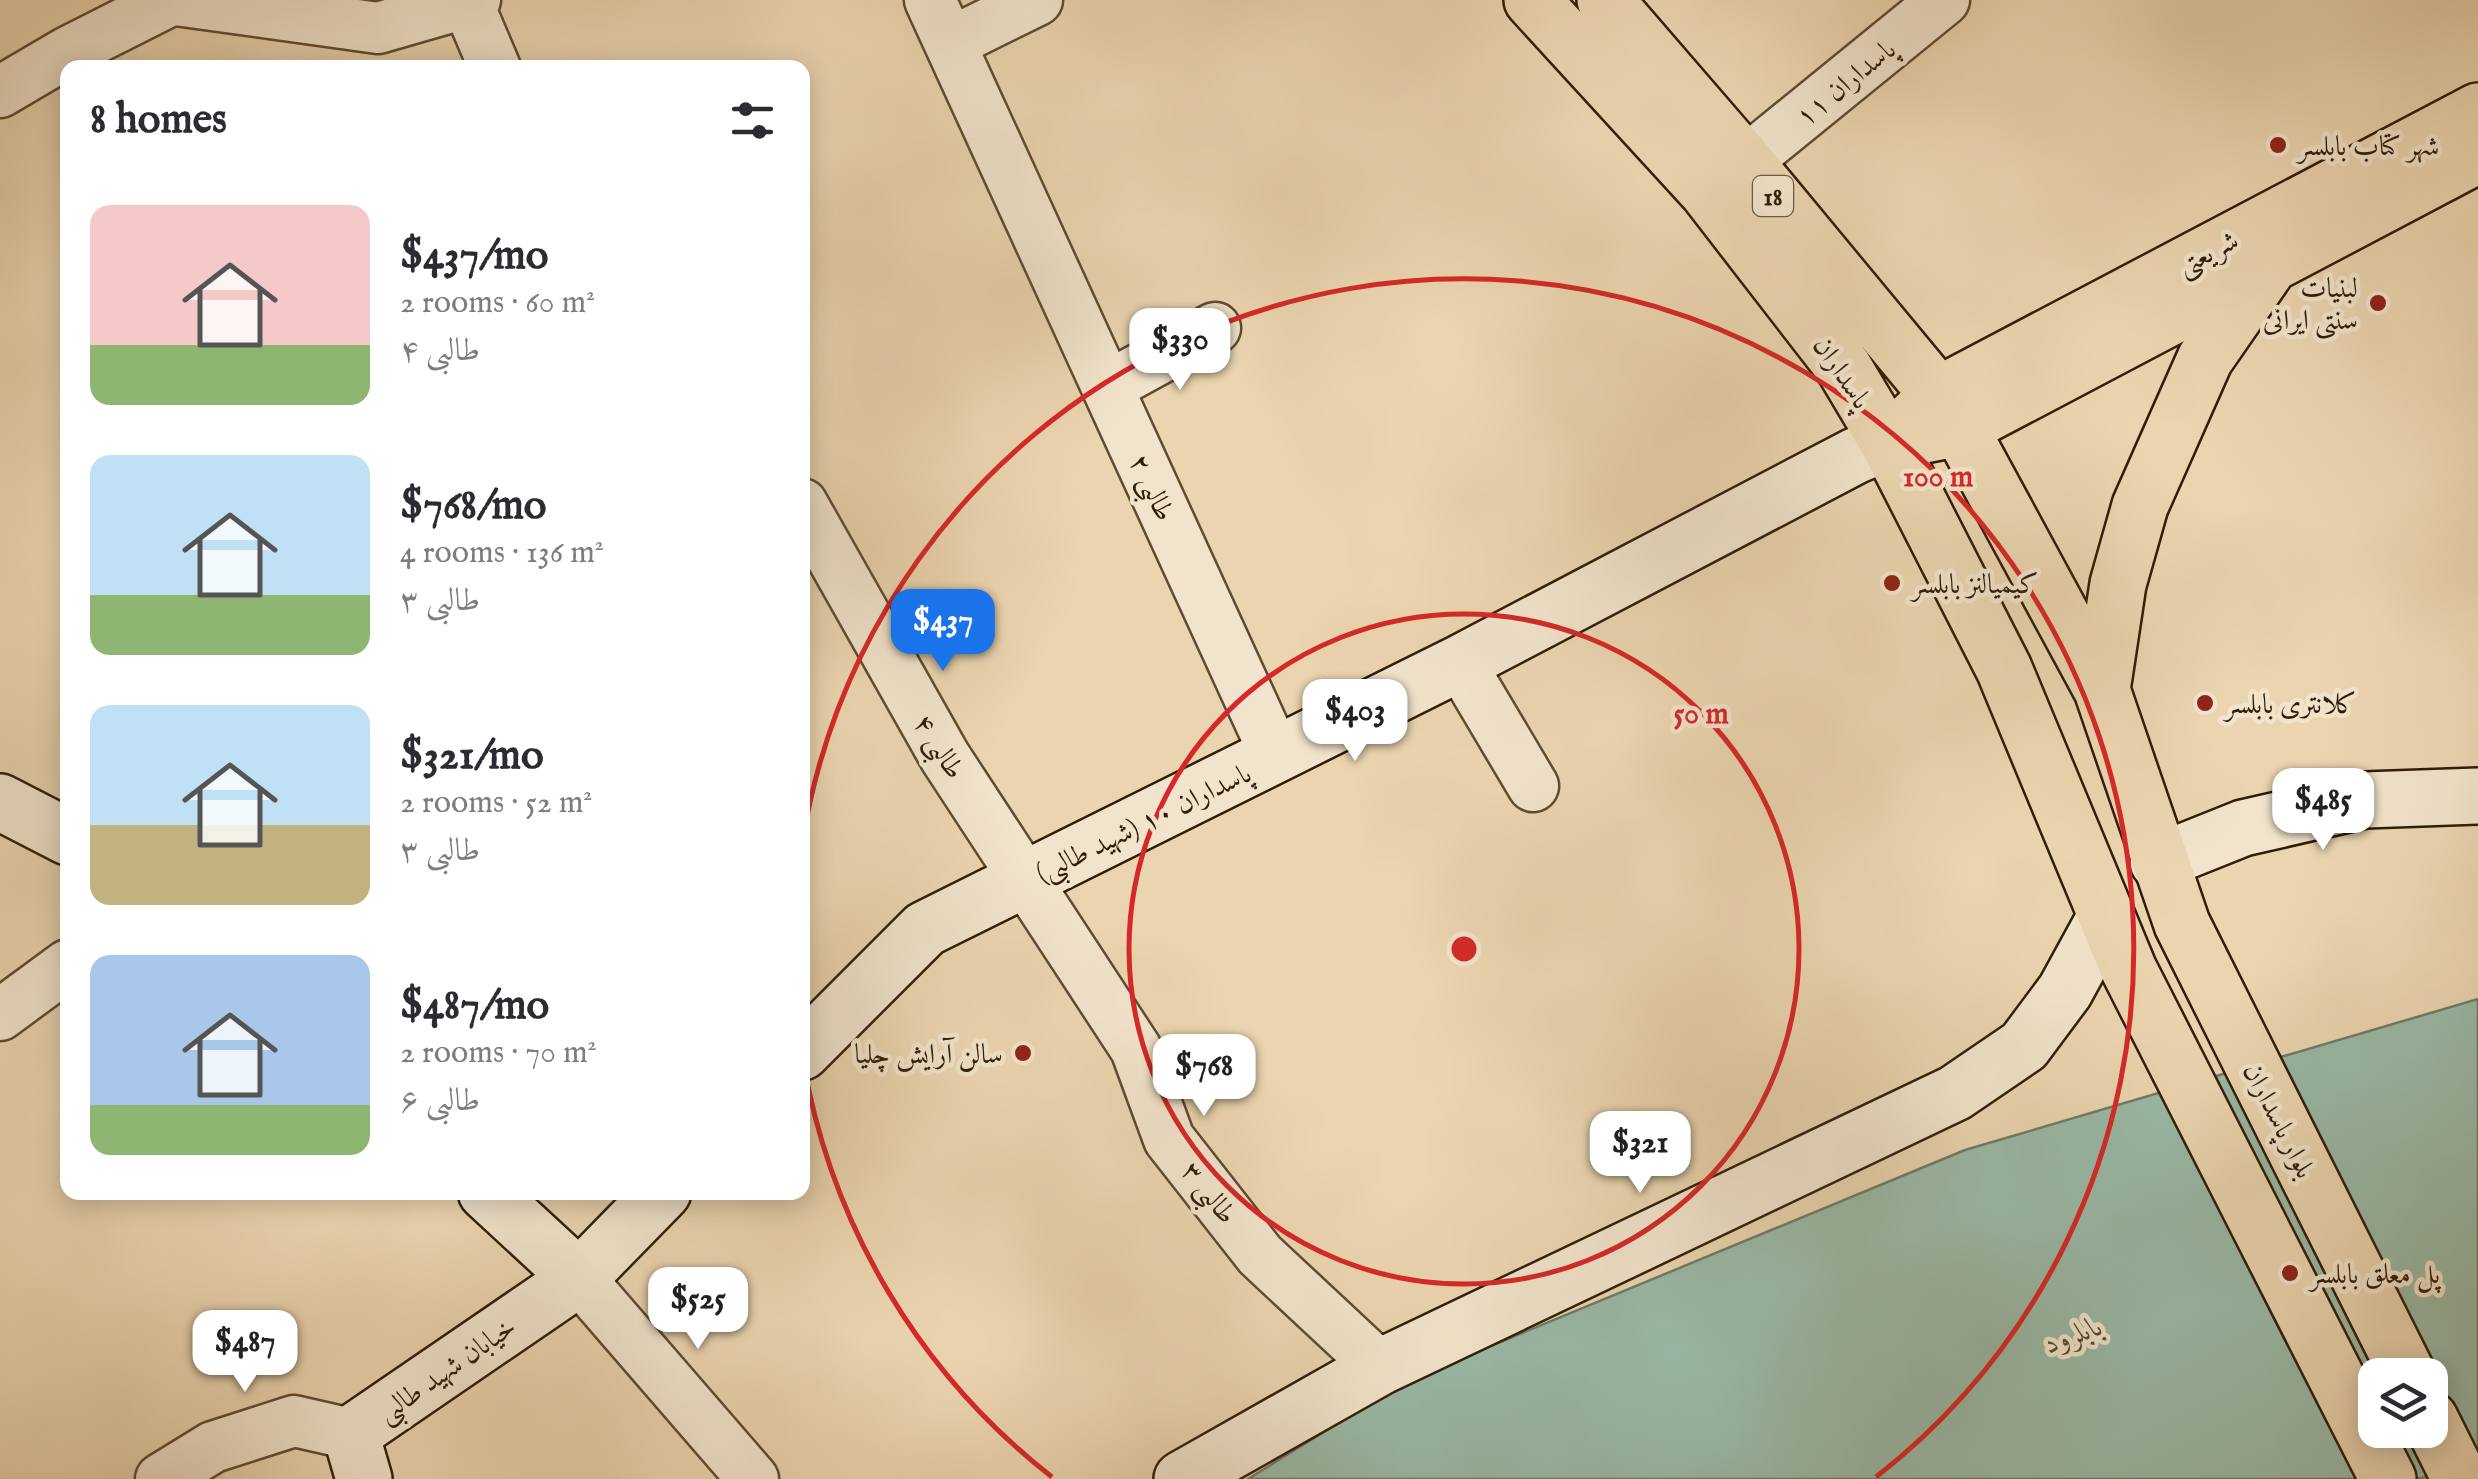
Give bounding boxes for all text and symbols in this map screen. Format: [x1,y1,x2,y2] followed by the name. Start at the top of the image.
[1789,32,1906,136] street label: پاسداران ۱۱
[725,93,780,148] icon: filters
[90,94,227,147] text: 8 homes
[2295,130,2439,165] place label: شهر کتاب بابلسر
[2267,134,2289,156] marker: شهر کتاب بابلسر
[1753,176,1793,216] road number: 18
[2171,224,2245,286] street label: شریعتی
[400,230,548,283] text: $437/mo
[170,245,290,365] icon: home
[2263,272,2358,340] place label: لبنیات سنتی ایرانی
[400,283,595,324] text: 2 rooms · 60 m²
[2367,292,2389,314] marker: لبنیات سنتی ایرانی
[1121,308,1239,393] pin: $330
[1151,320,1209,361] text: $330
[1803,330,1879,418] street label: پاسداران
[400,331,480,372] text: طالبی ۴
[1117,449,1181,528] street label: طالبی ۲
[1903,459,1973,497] text: 100 m
[400,480,546,533] text: $768/mo
[170,495,290,615] icon: home
[400,533,604,574] text: 4 rooms · 136 m²
[1909,568,2039,603] place label: کیمیالنز بابلسر
[1881,572,1903,594] marker: کیمیالنز بابلسر
[400,581,480,622] text: طالبی ۳
[884,589,1002,674] pin: $437
[913,601,973,642] text: $437
[1296,679,1414,764] pin: $403
[2222,688,2357,723] place label: کلانتری بابلسر
[1324,691,1386,732] text: $403
[2194,692,2216,714] marker: کلانتری بابلسر
[1673,696,1729,734] text: 50 m
[902,708,971,788] street label: طالبی ۴
[400,730,544,783] text: $321/mo
[170,745,290,865] icon: home
[1031,756,1261,894] street label: پاسداران ۱۰ (شهید طالبی)
[2264,768,2382,853] pin: $485
[2294,780,2352,821] text: $485
[400,783,592,824] text: 2 rooms · 52 m²
[400,831,480,872] text: طالبی ۳
[1446,931,1482,967] centre of rings
[400,980,549,1033] text: $487/mo
[170,995,290,1115] icon: home
[400,1033,597,1074] text: 2 rooms · 70 m²
[1145,1034,1263,1119] pin: $768
[854,1037,1003,1073] place label: سالن آرایش چلیا
[1012,1042,1034,1064] marker: سالن آرایش چلیا
[1175,1046,1233,1087] text: $768
[2233,1058,2322,1185] street label: بلوار پاسداران
[400,1081,480,1122] text: طالبی ۶
[1581,1111,1699,1196] pin: $321
[1612,1123,1668,1164] text: $321
[1170,1155,1243,1234] street label: طالبی ۳
[2307,1258,2442,1294] place label: پل معلق بابلسر
[2279,1262,2301,1284] marker: پل معلق بابلسر
[639,1267,757,1352] pin: $525
[670,1279,726,1320] text: $525
[2039,1308,2109,1364] water label: بابلرود
[186,1310,304,1395] pin: $487
[371,1310,525,1434] street label: خیابان شهید طالبی
[215,1322,275,1363] text: $487
[2358,1358,2448,1448] map controls
[2358,1358,2448,1448] button: layers

